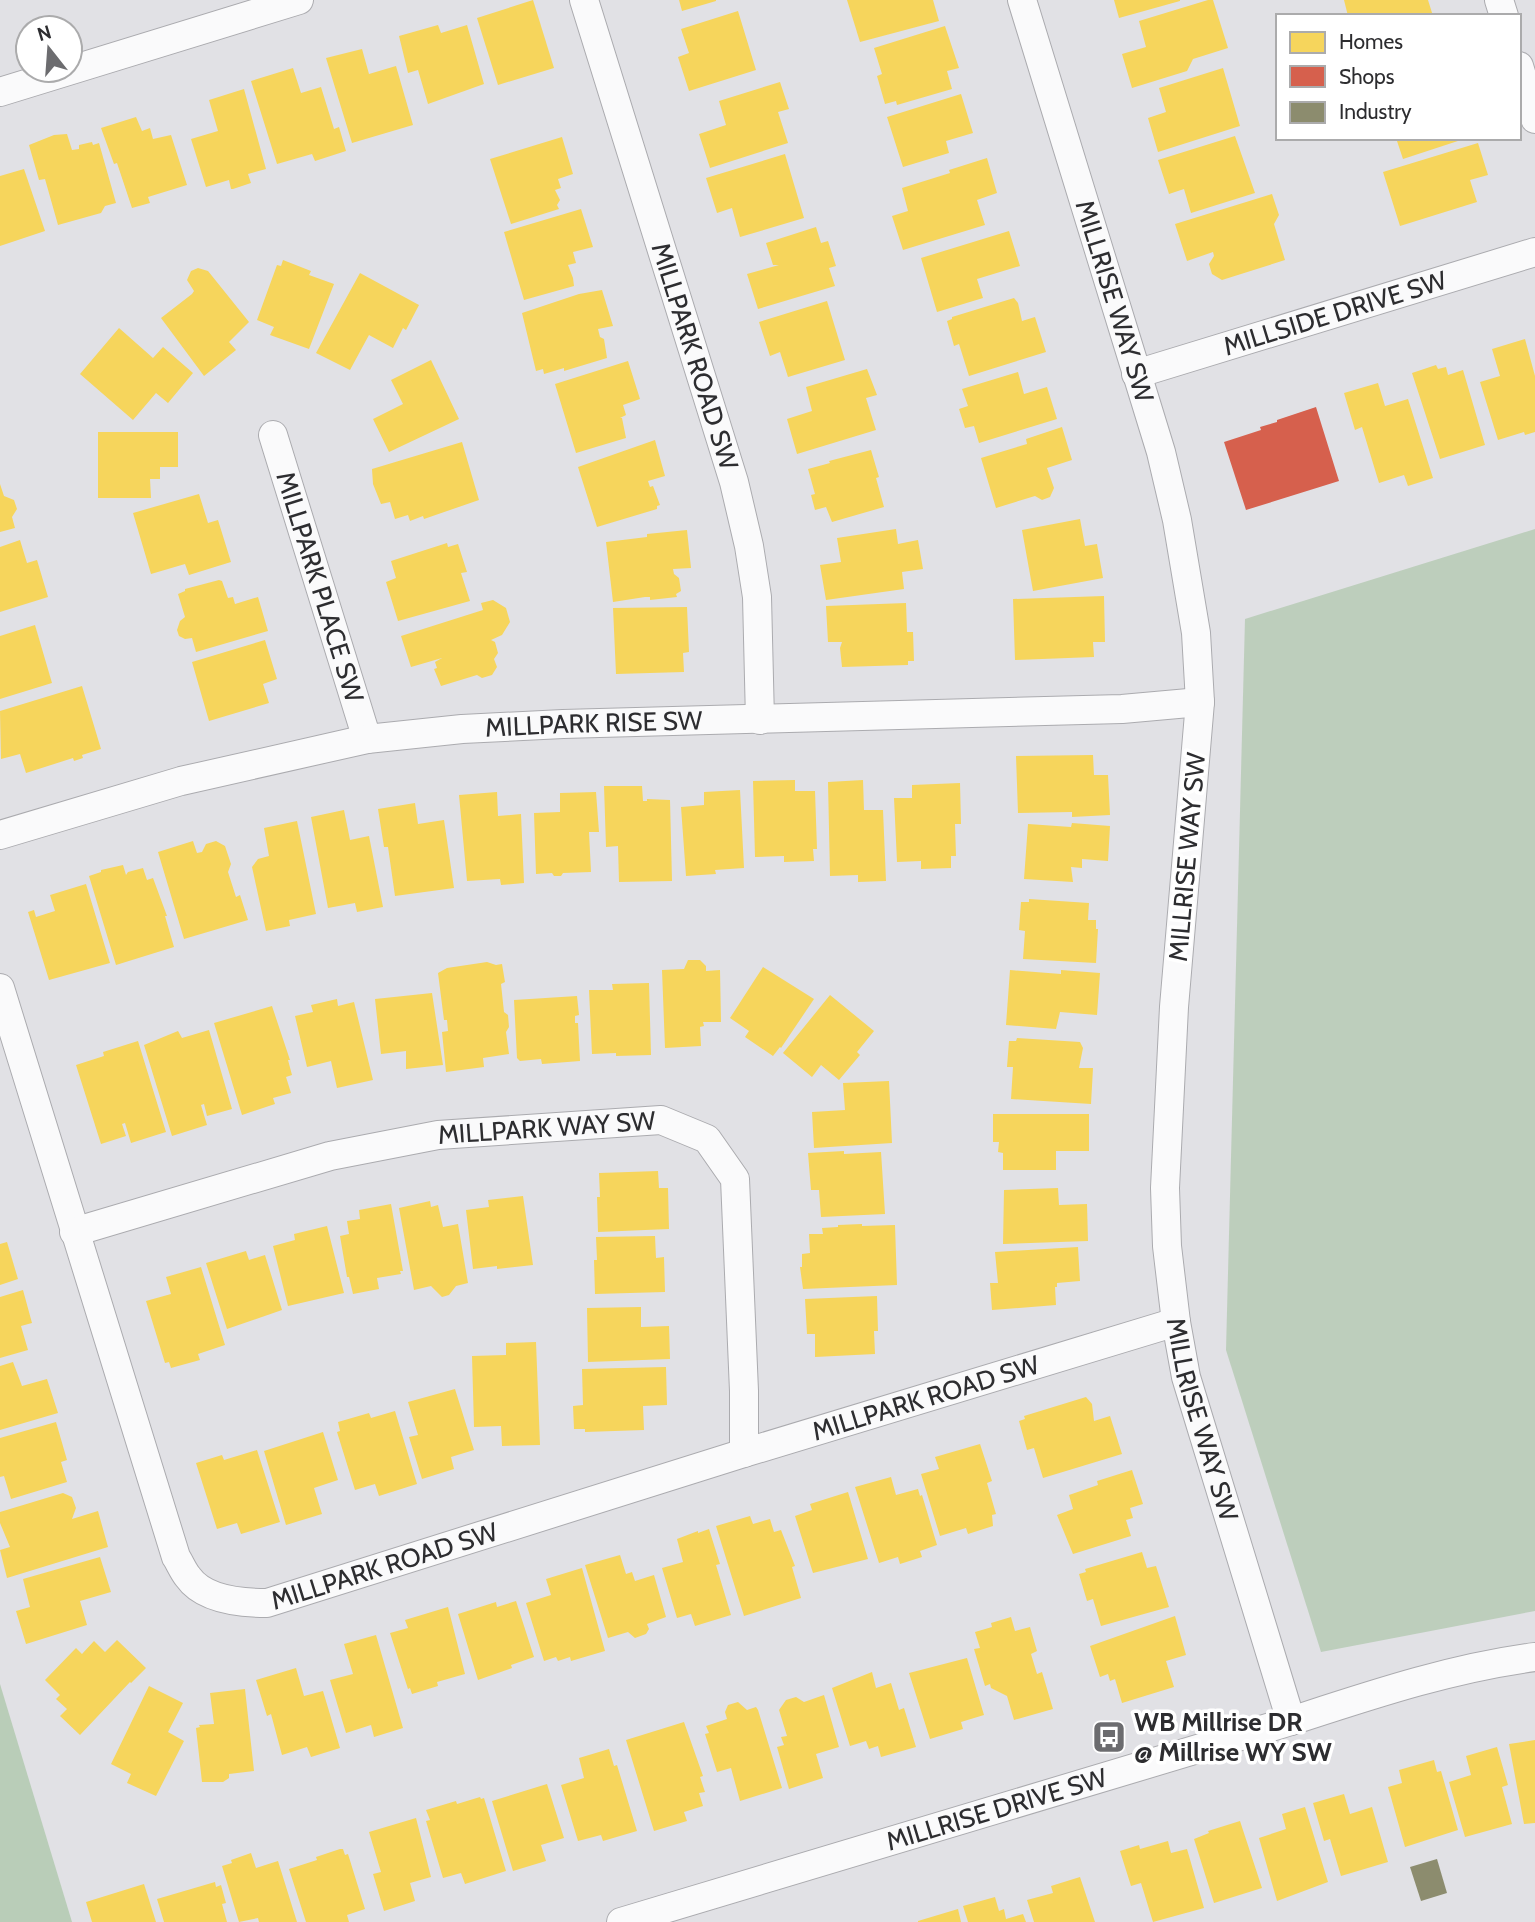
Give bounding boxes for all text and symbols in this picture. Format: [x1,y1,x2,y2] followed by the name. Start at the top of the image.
[14,14,84,84] north arrow
[1276,14,1521,140] legend
[34,20,54,46] text: N
[1339,29,1403,54] text: Homes
[1339,64,1395,89] text: Shops
[1339,99,1412,124] text: Industry
[1068,196,1161,406] street label: MILLRISE WAY SW
[645,239,745,474] street label: MILLPARK ROAD SW
[1219,264,1451,362] street label: MILLSIDE DRIVE SW
[269,468,371,706] street label: MILLPARK PLACE SW
[484,704,703,744] street label: MILLPARK RISE SW
[1162,751,1212,963] street label: MILLRISE WAY SW
[437,1104,657,1151] street label: MILLPARK WAY SW
[1159,1315,1245,1525] street label: MILLRISE WAY SW
[808,1348,1044,1447] street label: MILLPARK ROAD SW
[267,1515,502,1617] street label: MILLPARK ROAD SW
[1134,1706,1332,1768] place label: WB Millrise DR @ Millrise WY SW
[1090,1718,1128,1756] bus stop icon: WB Millrise DR @ Millrise WY SW
[882,1761,1111,1858] street label: MILLRISE DRIVE SW

